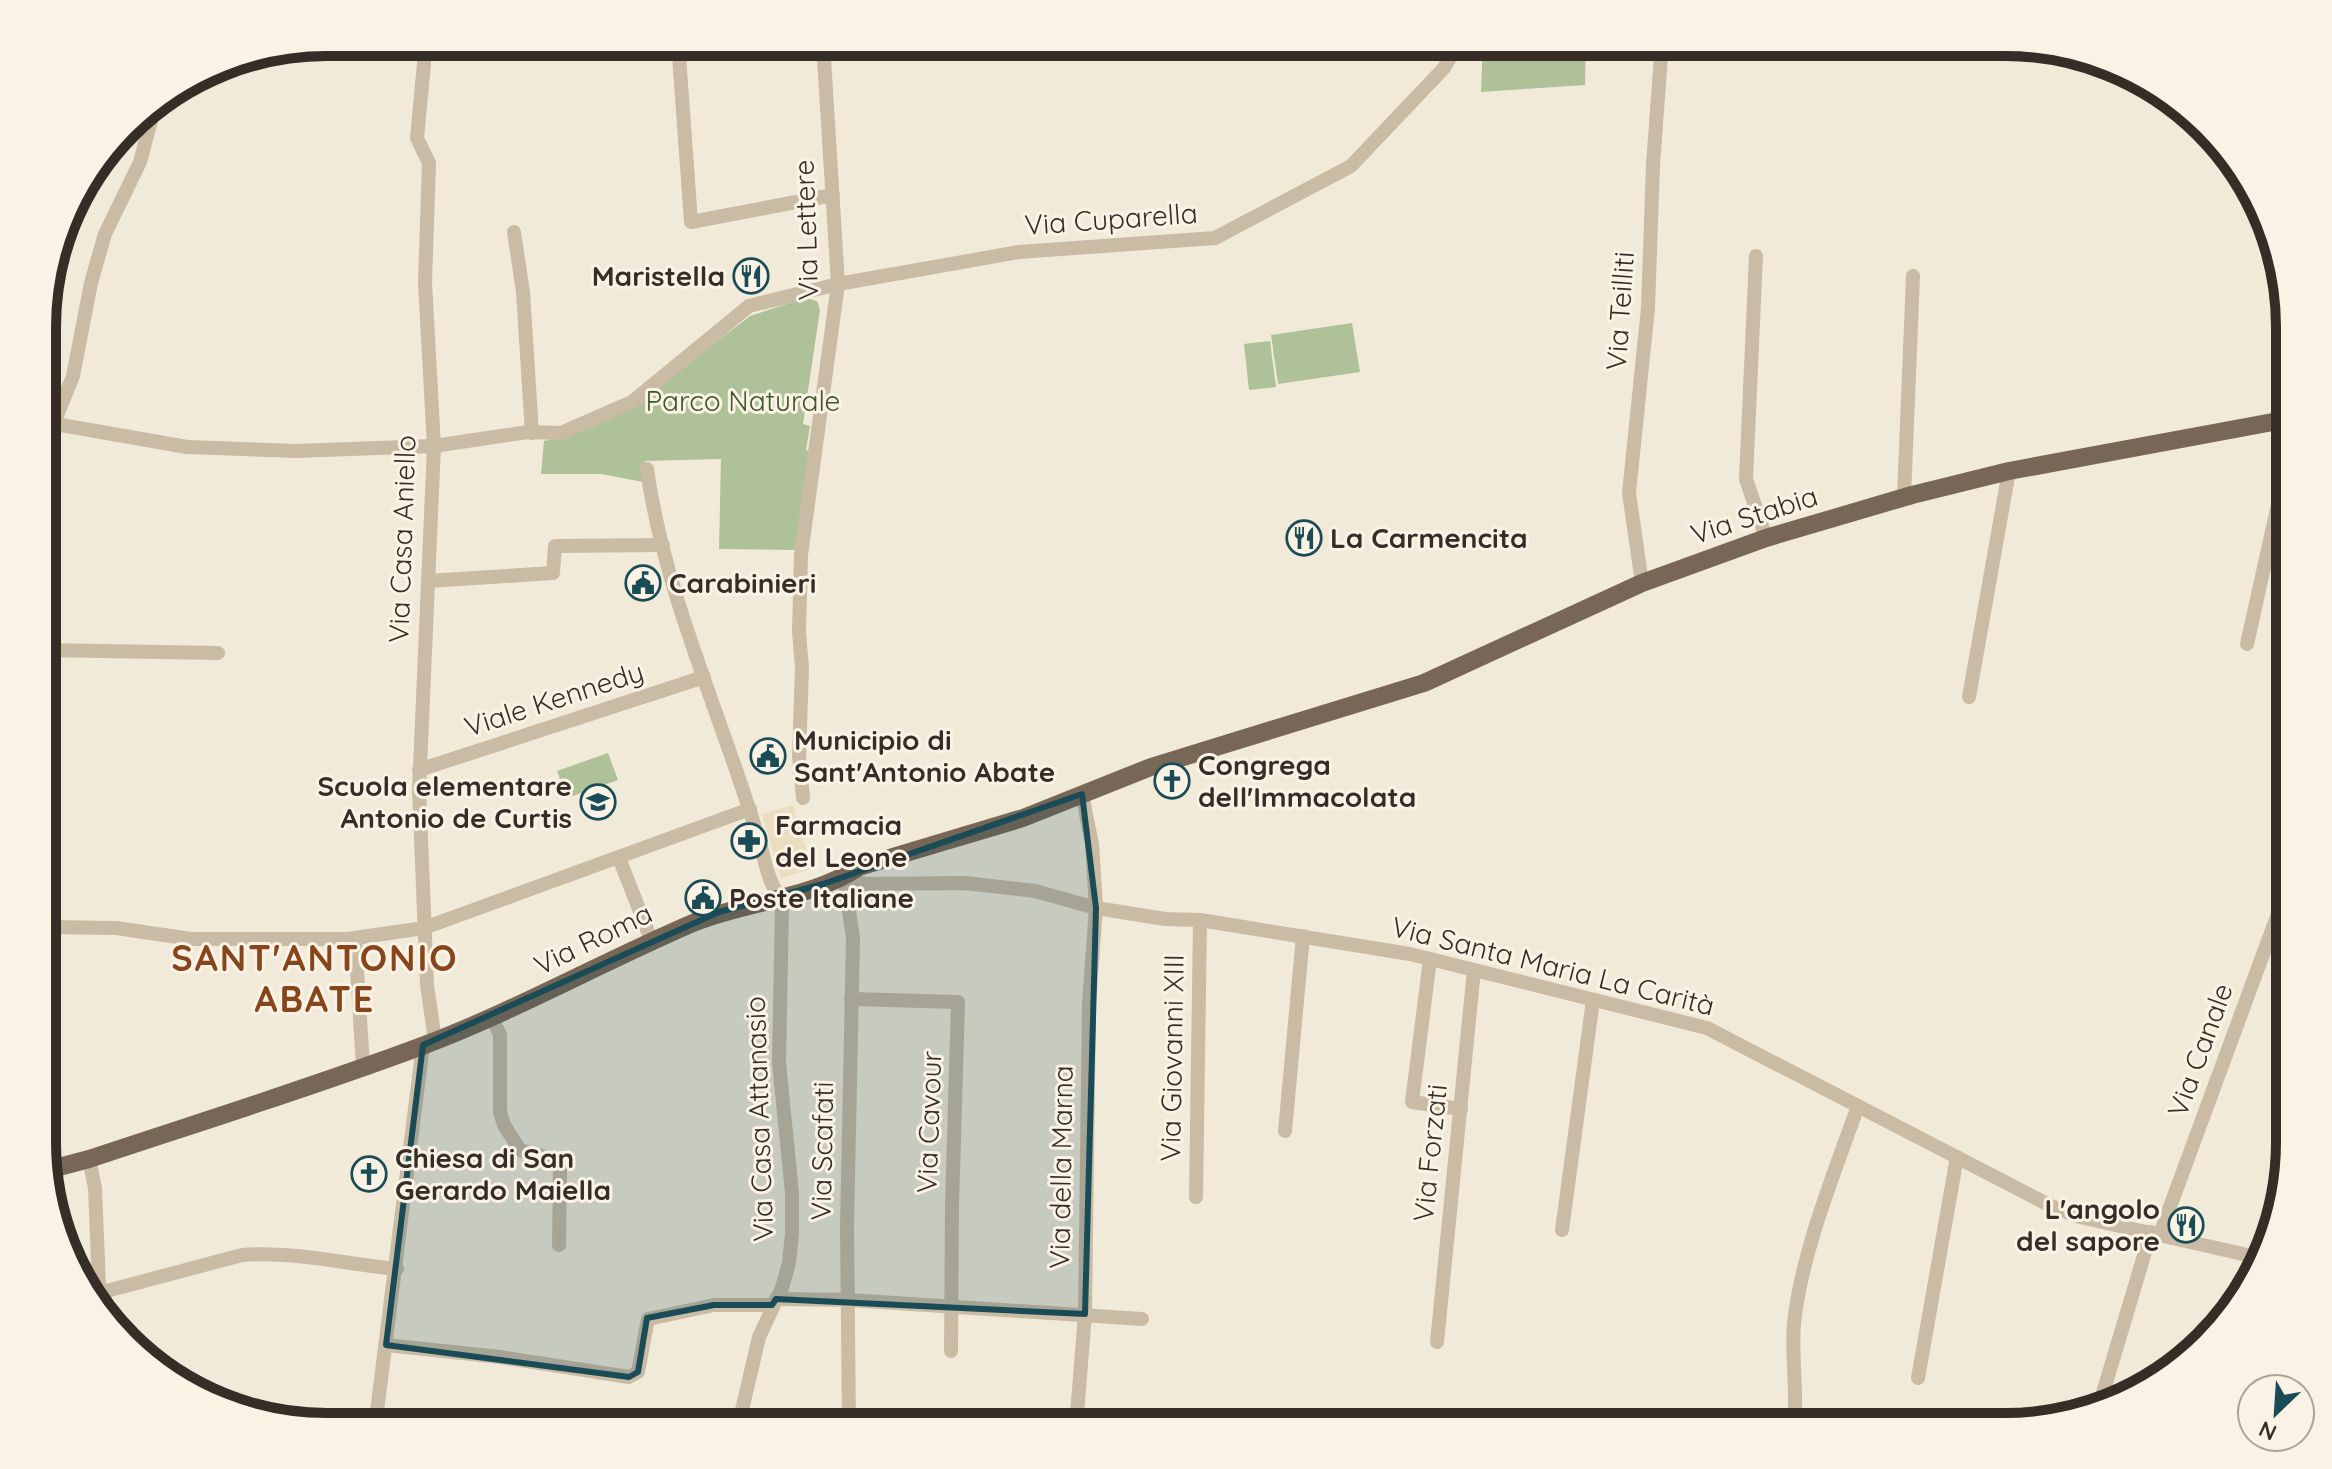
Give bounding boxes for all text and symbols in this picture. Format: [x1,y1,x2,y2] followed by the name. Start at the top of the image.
[786,159,825,301] street label: Via Lettere
[1023,195,1199,242] street label: Via Cuparella
[1598,250,1641,372] street label: Via Teilliti
[732,257,770,295] restaurant icon: Maristella
[592,258,725,293] place label: Maristella
[646,383,840,418] park label: Parco Naturale
[380,434,423,644] street label: Via Casa Aniello
[1686,478,1822,551] street label: Via Stabia
[1285,519,1323,557] restaurant icon: La Carmencita
[1330,520,1528,555] place label: La Carmencita
[624,564,662,602] public building icon: Carabinieri
[669,565,816,600] place label: Carabinieri
[460,653,648,744] street label: Viale Kennedy
[794,722,1055,789] place label: Municipio di Sant'Antonio Abate
[749,737,787,775] public building icon: Municipio di Sant'Antonio Abate
[1198,747,1416,814] place label: Congrega dell'Immacolata
[1153,762,1191,800] church icon: Congrega dell'Immacolata
[317,768,572,835] place label: Scuola elementare Antonio de Curtis
[579,783,617,821] school or university icon: Scuola elementare Antonio de Curtis
[775,807,907,874] place label: Farmacia del Leone
[730,822,768,860] pharmacy icon: Farmacia del Leone
[684,879,722,917] public building icon: Poste Italiane
[729,880,914,915] place label: Poste Italiane
[528,895,658,982] street label: Via Roma
[1388,908,1718,1023] street label: Via Santa Maria La Carità
[171,935,459,1021] district label: SANT'ANTONIO ABATE
[1152,954,1191,1162] street label: Via Giovanni XIII
[2159,978,2240,1121] street label: Via Canale
[737,996,780,1242] street label: Via Casa Attanasio
[909,1050,948,1194] street label: Via Cavour
[1041,1065,1080,1269] street label: Via della Marna
[803,1081,840,1221] street label: Via Scafati
[1405,1082,1454,1224] street label: Via Forzati
[395,1140,611,1207] place label: Chiesa di San Gerardo Maiella
[350,1155,388,1193] church icon: Chiesa di San Gerardo Maiella
[2016,1191,2160,1258] place label: L'angolo del sapore
[2167,1206,2205,1244] restaurant icon: L'angolo del sapore
[2236,1373,2316,1453] north arrow
[2254,1415,2281,1447] text: N

